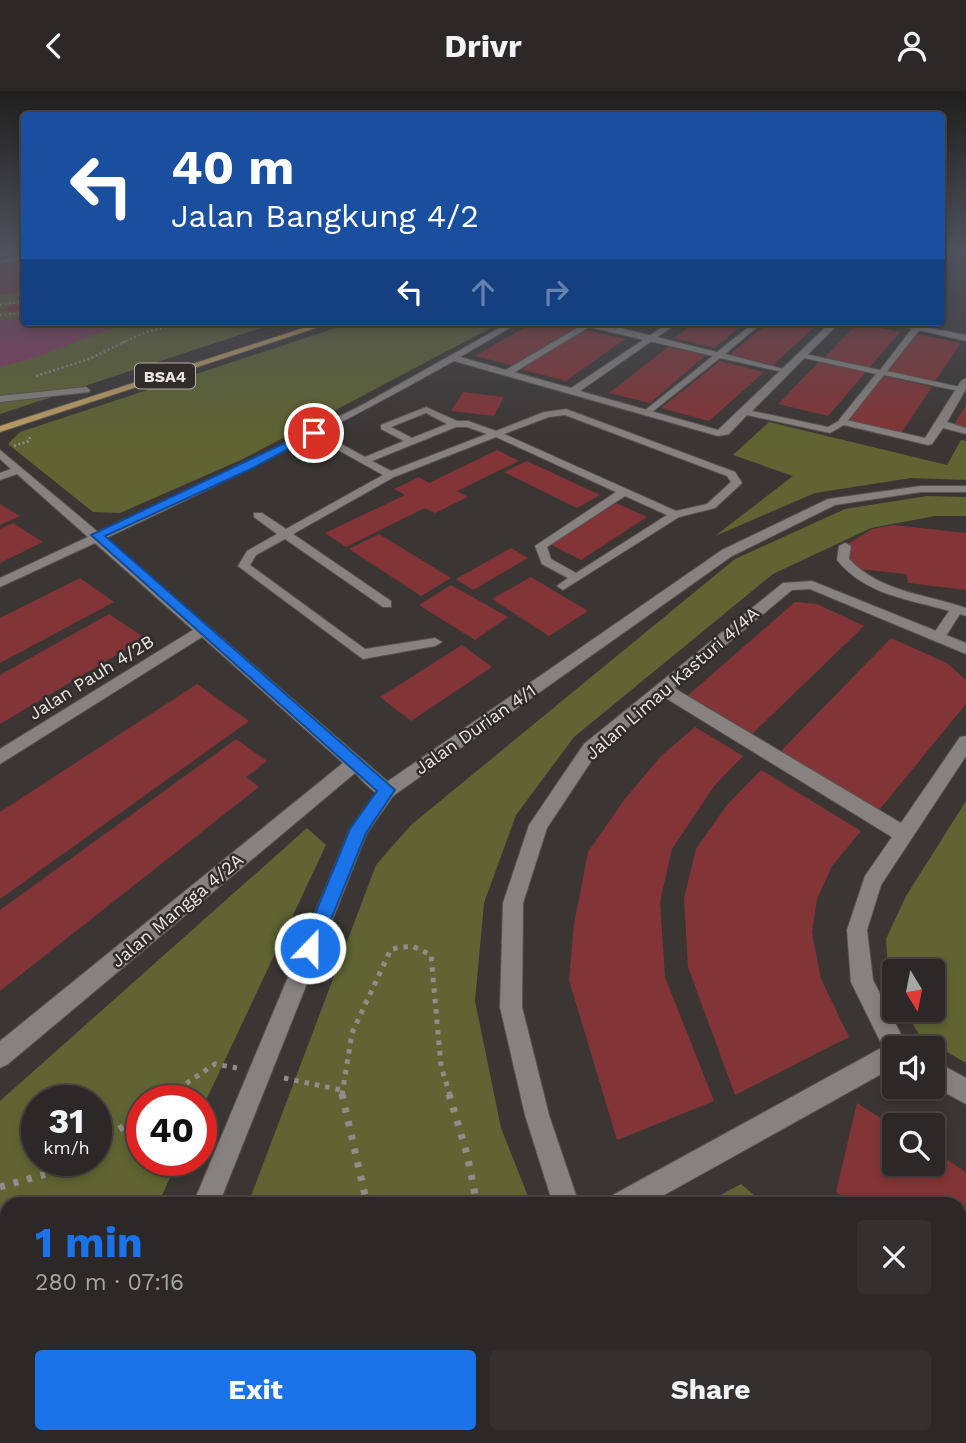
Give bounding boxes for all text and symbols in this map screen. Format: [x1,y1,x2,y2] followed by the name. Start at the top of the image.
[35,27,73,65] icon: back
[444,27,522,65] text: Drivr
[893,27,931,65] icon: person
[171,138,294,196] text: 40 m
[56,140,147,231] icon: left
[171,197,479,235] text: Jalan Bangkung 4/2
[391,273,429,311] icon: left
[464,273,502,311] icon: ahead
[537,273,575,311] icon: right
[135,363,195,389] road number: BSA4
[284,403,344,463] pin
[295,414,333,452] icon: arrive
[581,602,763,764] street label: Jalan Limau Kasturi 4/4A
[25,630,157,724] street label: Jalan Pauh 4/2B
[411,680,539,778] street label: Jalan Durian 4/1
[107,849,247,971] street label: Jalan Mangga 4/2A
[273,911,347,985] position arrow
[882,959,945,1022] north arrow
[882,959,945,1176] map controls
[882,1036,945,1099] button: sound
[126,1085,217,1176] speed limit sign: 40
[49,1100,84,1142] text: 31
[882,1113,945,1176] button: search
[43,1137,90,1158] text: km/h
[35,1218,143,1267] text: 1 min
[857,1220,931,1294] button: close
[35,1269,184,1296] text: 280 m · 07:16
[35,1350,476,1430] button: Exit
[490,1350,931,1430] button: Share

